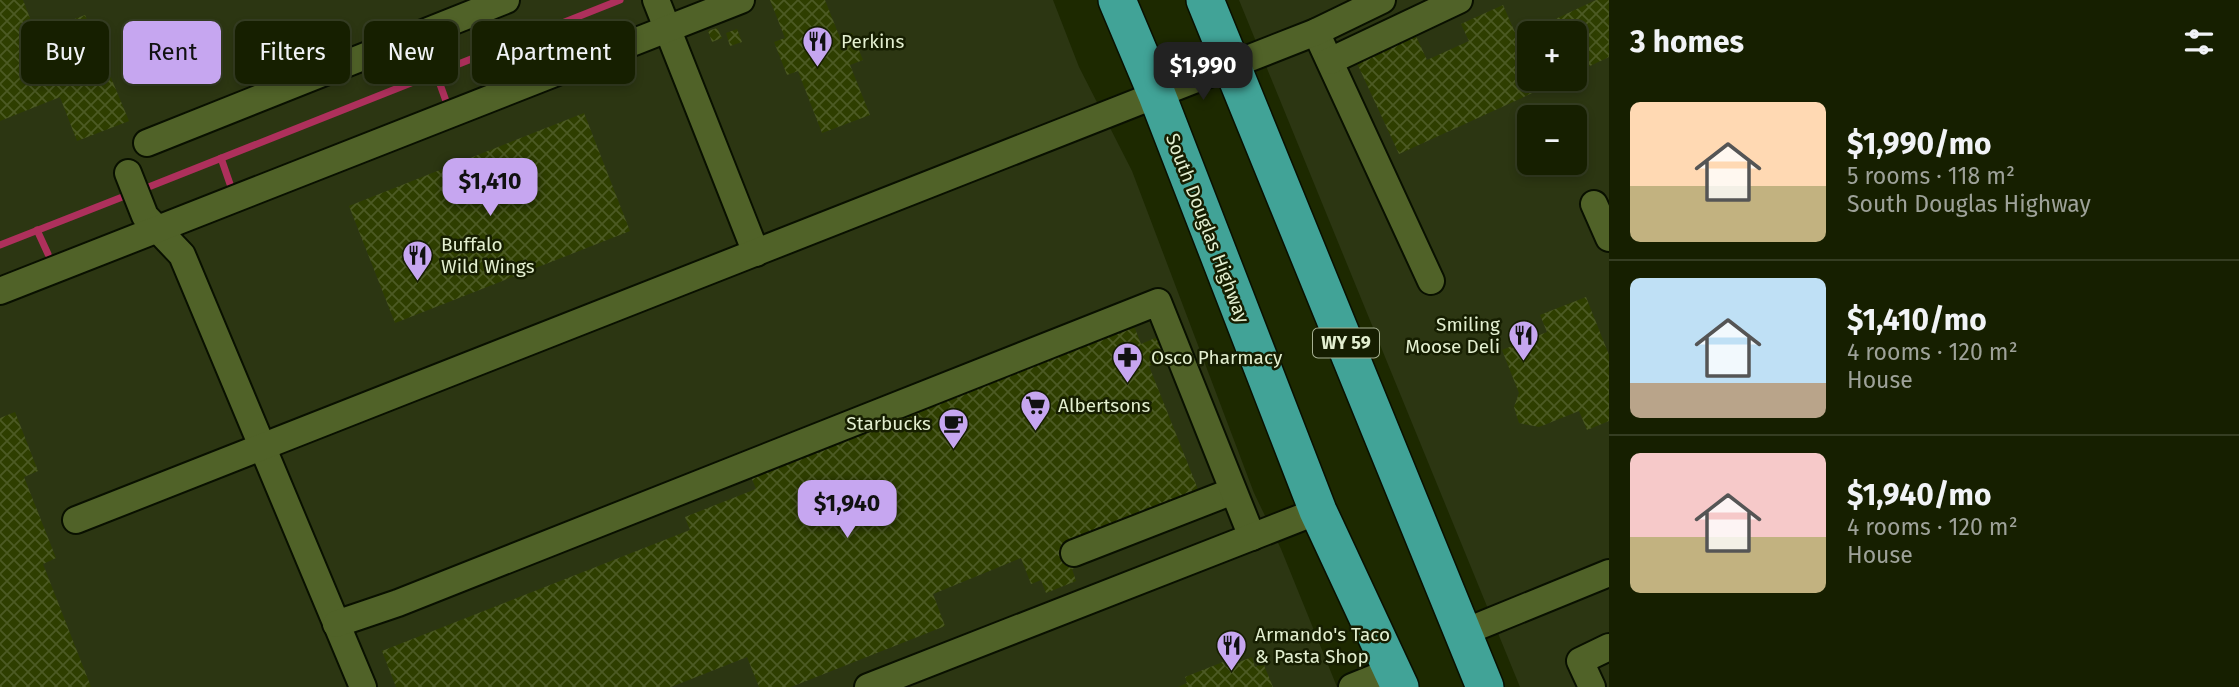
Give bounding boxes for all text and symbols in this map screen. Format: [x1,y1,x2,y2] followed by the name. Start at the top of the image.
[21,21,109,84] chip: Buy
[123,21,221,84] chip: Rent
[235,21,350,84] chip: Filters
[364,21,458,84] chip: New
[472,21,635,84] chip: Apartment
[1517,21,1587,175] map controls
[1517,21,1587,91] button: +
[2180,23,2218,61] icon: filters
[801,24,835,68] restaurant icon: Perkins
[1630,24,1744,60] text: 3 homes
[841,30,904,53] place label: Perkins
[1146,42,1260,102] pin: $1,990
[1170,51,1236,79] text: $1,990
[1517,105,1587,175] button: −
[1847,126,1992,162] text: $1,990/mo
[1161,130,1255,327] street label: South Douglas Highway
[1686,130,1770,214] icon: home
[433,158,547,218] pin: $1,410
[1847,162,2015,190] text: 5 rooms · 118 m²
[459,167,521,195] text: $1,410
[1847,190,2091,218] text: South Douglas Highway
[441,233,535,278] place label: Buffalo Wild Wings
[401,238,435,282] restaurant icon: Buffalo Wild Wings
[1847,302,1987,338] text: $1,410/mo
[1686,306,1770,390] icon: home
[1405,313,1500,358] place label: Smiling Moose Deli
[1506,318,1540,362] restaurant icon: Smiling Moose Deli
[1313,328,1379,358] road number: WY 59
[1847,338,2018,366] text: 4 rooms · 120 m²
[1111,340,1145,384] pharmacy icon: Osco Pharmacy
[1151,346,1283,369] place label: Osco Pharmacy
[1847,366,1913,394] text: House
[1018,388,1052,432] supermarket icon: Albertsons
[1058,394,1150,417] place label: Albertsons
[937,406,971,450] cafe icon: Starbucks
[846,412,931,435] place label: Starbucks
[1847,477,1991,513] text: $1,940/mo
[790,480,904,540] pin: $1,940
[1686,481,1770,565] icon: home
[814,489,880,517] text: $1,940
[1847,513,2018,541] text: 4 rooms · 120 m²
[1847,541,1913,569] text: House
[1255,623,1390,668] place label: Armando's Taco & Pasta Shop
[1215,628,1249,672] restaurant icon: Armando's Taco & Pasta Shop

